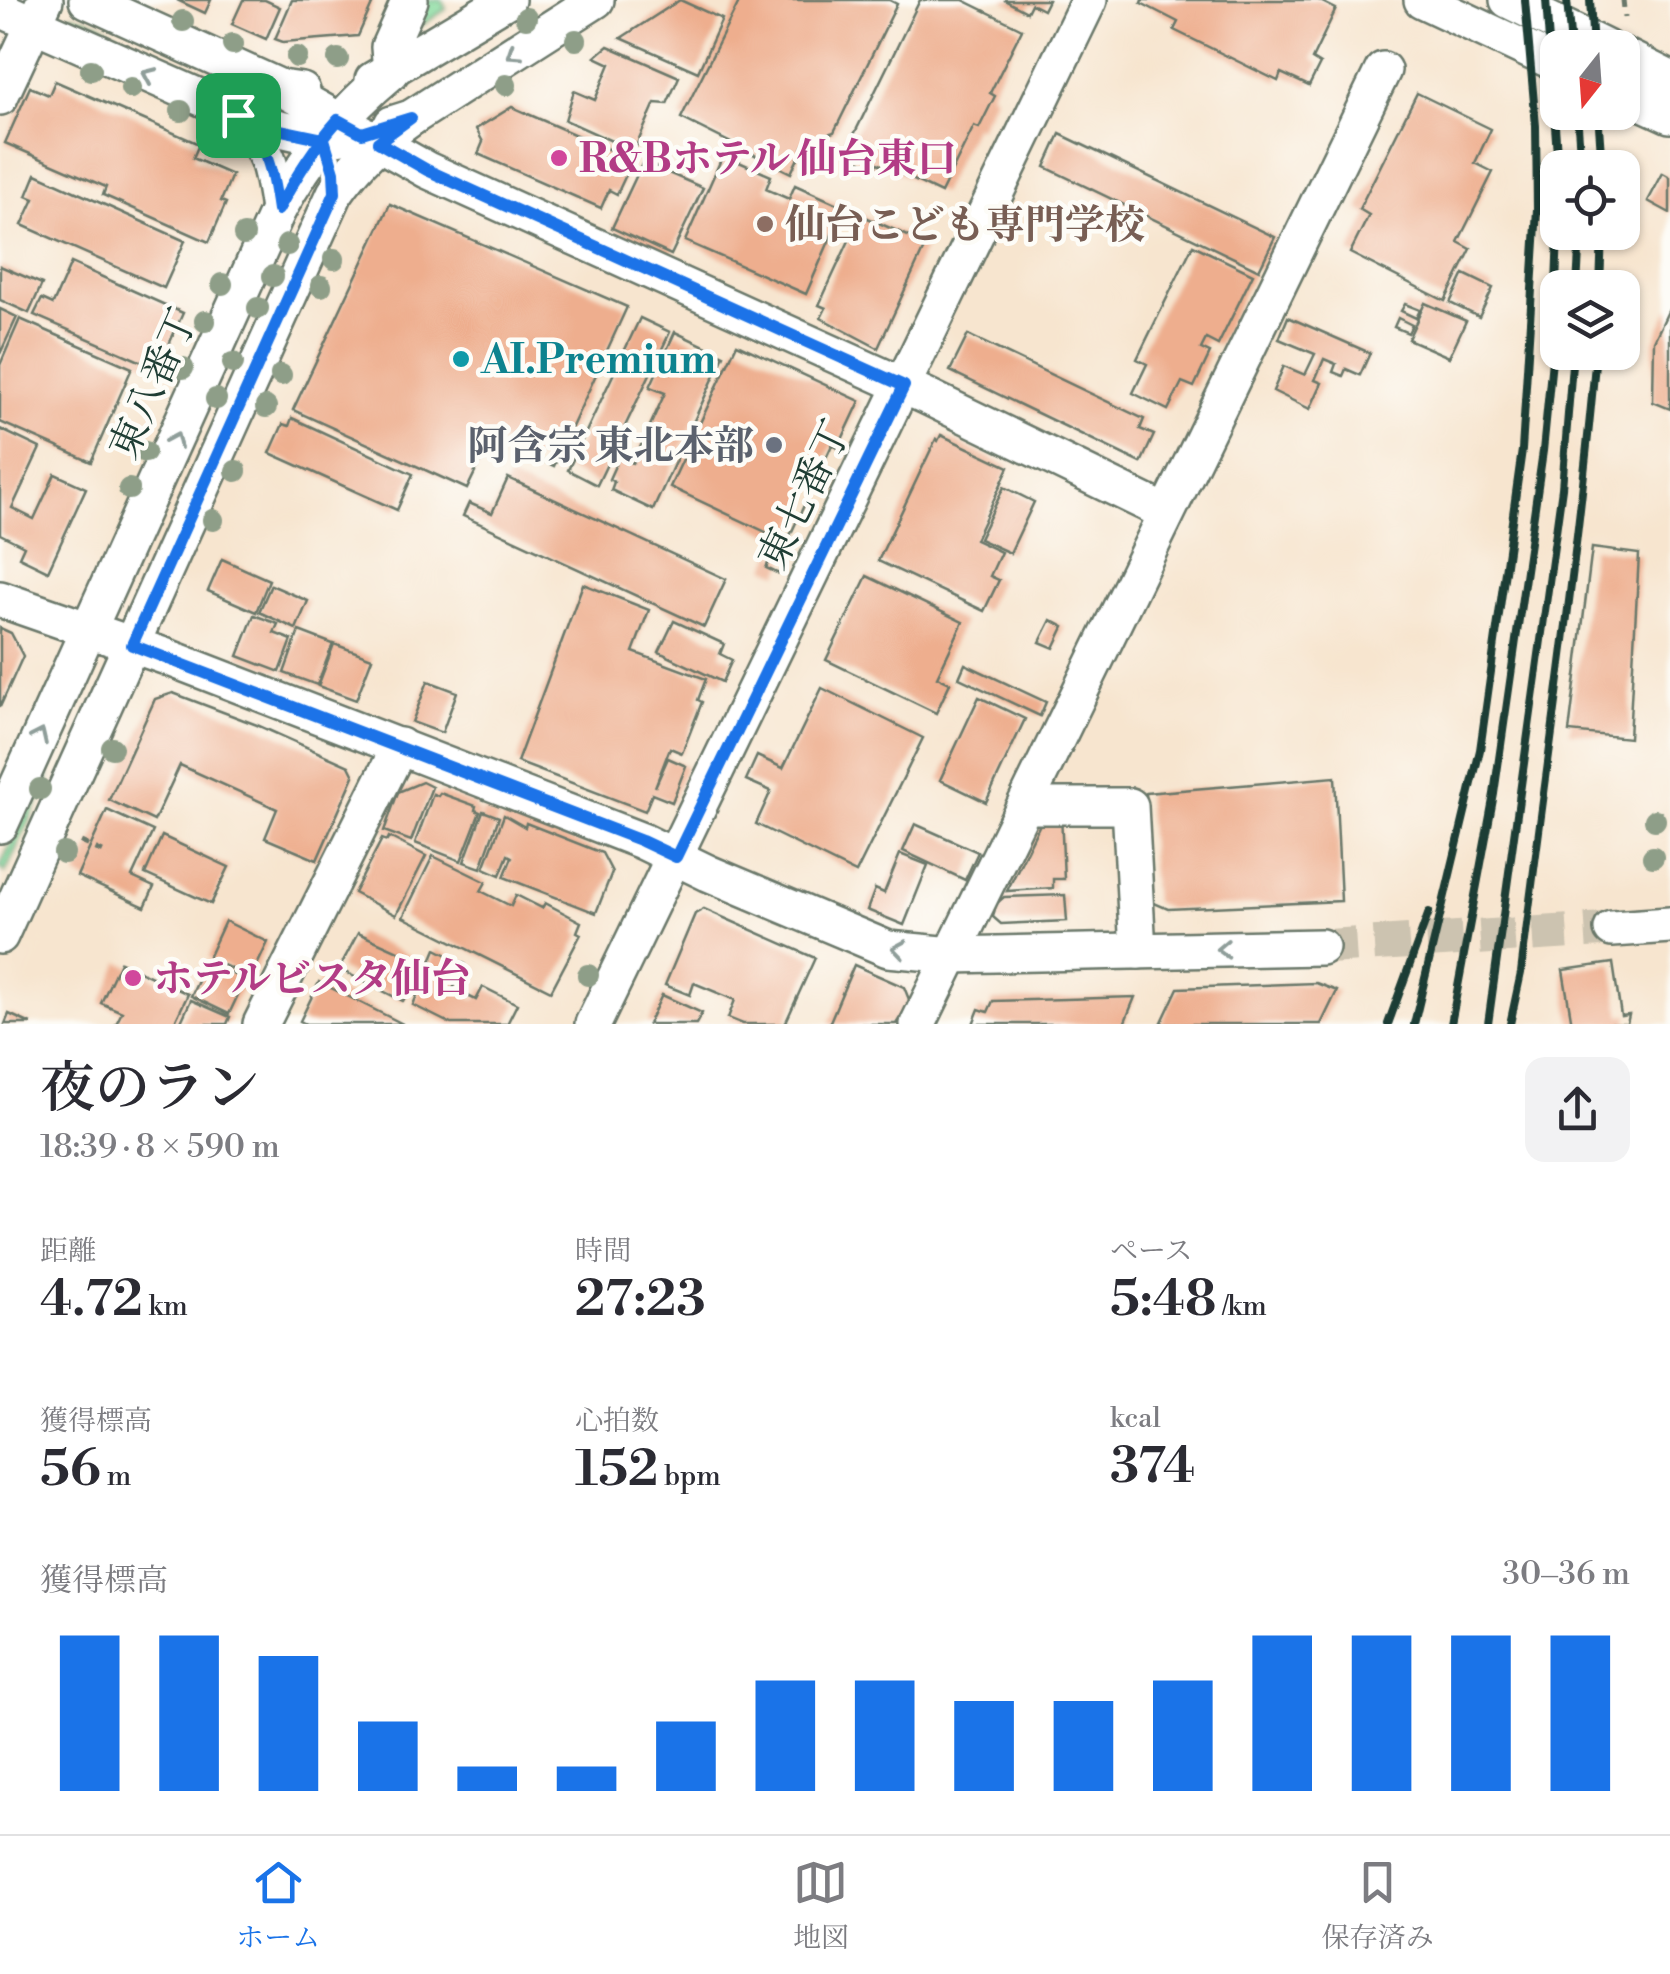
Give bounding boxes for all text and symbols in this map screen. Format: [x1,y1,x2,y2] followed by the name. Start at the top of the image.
[1540,30,1640,130] north arrow
[1540,30,1640,370] map controls
[506,40,524,59] one-way arrow
[141,67,159,87] one-way arrow
[196,73,281,158] pin
[211,88,266,143] icon: arrive
[579,135,956,185] place label: R&Bホテル 仙台東口
[548,147,570,169] marker: R&Bホテル 仙台東口
[1540,150,1640,250] button: locate
[785,201,1145,251] place label: 仙台こども専門学校
[754,213,776,235] marker: 仙台こども専門学校
[1540,270,1640,370] button: layers
[99,301,210,467] street label: 東八番丁
[480,336,716,386] place label: AI.Premium
[450,348,472,370] marker: AI.Premium
[748,412,863,578] street label: 東七番丁
[468,422,754,472] place label: 阿含宗 東北本部
[162,432,182,450] one-way arrow
[763,434,785,456] marker: 阿含宗 東北本部
[28,729,48,747] one-way arrow
[891,939,907,960] one-way arrow
[1215,939,1231,960] one-way arrow
[153,955,471,1005] place label: ホテルビスタ仙台
[122,967,144,989] marker: ホテルビスタ仙台
[40,1055,260,1124] text: 夜のラン
[1525,1057,1630,1162] button: share
[40,1127,280,1167] text: 18:39 · 8 × 590 m
[40,1234,96,1269] text: 距離
[575,1234,631,1269] text: 時間
[1110,1234,1193,1269] text: ペース
[40,1269,143,1331] text: 4.72
[575,1269,706,1331] text: 27:23
[1110,1269,1216,1331] text: 5:48
[143,1289,188,1324] text: km
[1216,1289,1267,1324] text: /km
[1110,1401,1161,1436] text: kcal
[40,1404,152,1439] text: 獲得標高
[575,1404,659,1439] text: 心拍数
[1110,1436,1195,1498] text: 374
[40,1439,101,1501] text: 56
[575,1439,658,1501] text: 152
[101,1459,131,1494] text: m
[658,1459,721,1494] text: bpm
[1502,1554,1630,1594] text: 30–36 m
[40,1561,168,1601] text: 獲得標高
[236,1855,320,1956] tab: ホーム
[793,1855,849,1956] tab: 地図
[1322,1855,1434,1956] tab: 保存済み

